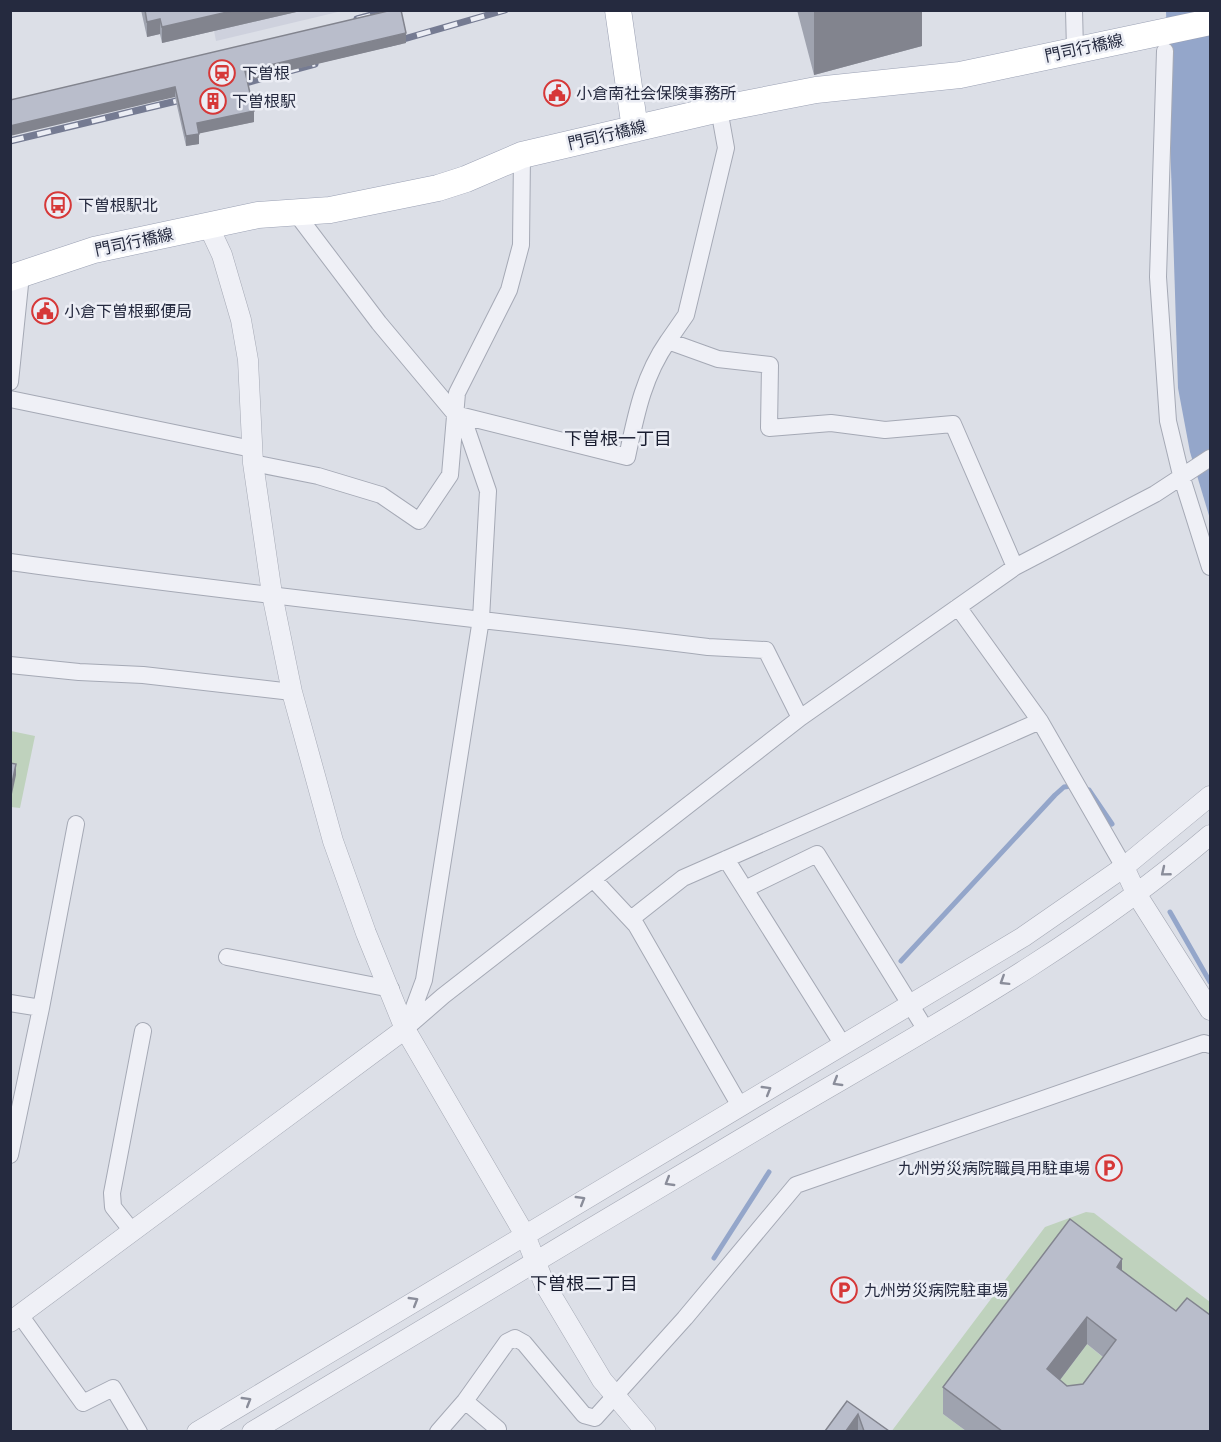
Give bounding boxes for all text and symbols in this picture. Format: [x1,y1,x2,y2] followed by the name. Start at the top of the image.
[1043,31,1125,65] street label: 門司行橋線
[207,58,237,88] station icon: 下曽根
[242,65,290,82] place label: 下曽根
[542,78,572,108] public building icon: 小倉南社会保険事務所
[576,85,736,102] place label: 小倉南社会保険事務所
[198,86,228,116] building icon: 下曽根駅
[232,93,296,110] place label: 下曽根駅
[566,118,648,152] street label: 門司行橋線
[43,190,73,220] bus stop icon: 下曽根駅北
[78,197,158,214] place label: 下曽根駅北
[93,225,175,259] street label: 門司行橋線
[30,296,60,326] public building icon: 小倉下曽根郵便局
[64,303,192,320] place label: 小倉下曽根郵便局
[564,429,672,449] district label: 下曽根一丁目
[1161,865,1172,876] one-way arrow
[1000,974,1010,986] one-way arrow
[833,1075,843,1087] one-way arrow
[761,1086,771,1097] one-way arrow
[1094,1153,1124,1183] parking icon: 九州労災病院職員用駐車場
[898,1160,1090,1177] place label: 九州労災病院職員用駐車場
[665,1174,675,1186] one-way arrow
[575,1196,585,1208] one-way arrow
[530,1274,638,1294] district label: 下曽根二丁目
[829,1275,859,1305] parking icon: 九州労災病院駐車場
[864,1282,1008,1299] place label: 九州労災病院駐車場
[408,1297,419,1309] one-way arrow
[241,1397,251,1409] one-way arrow

